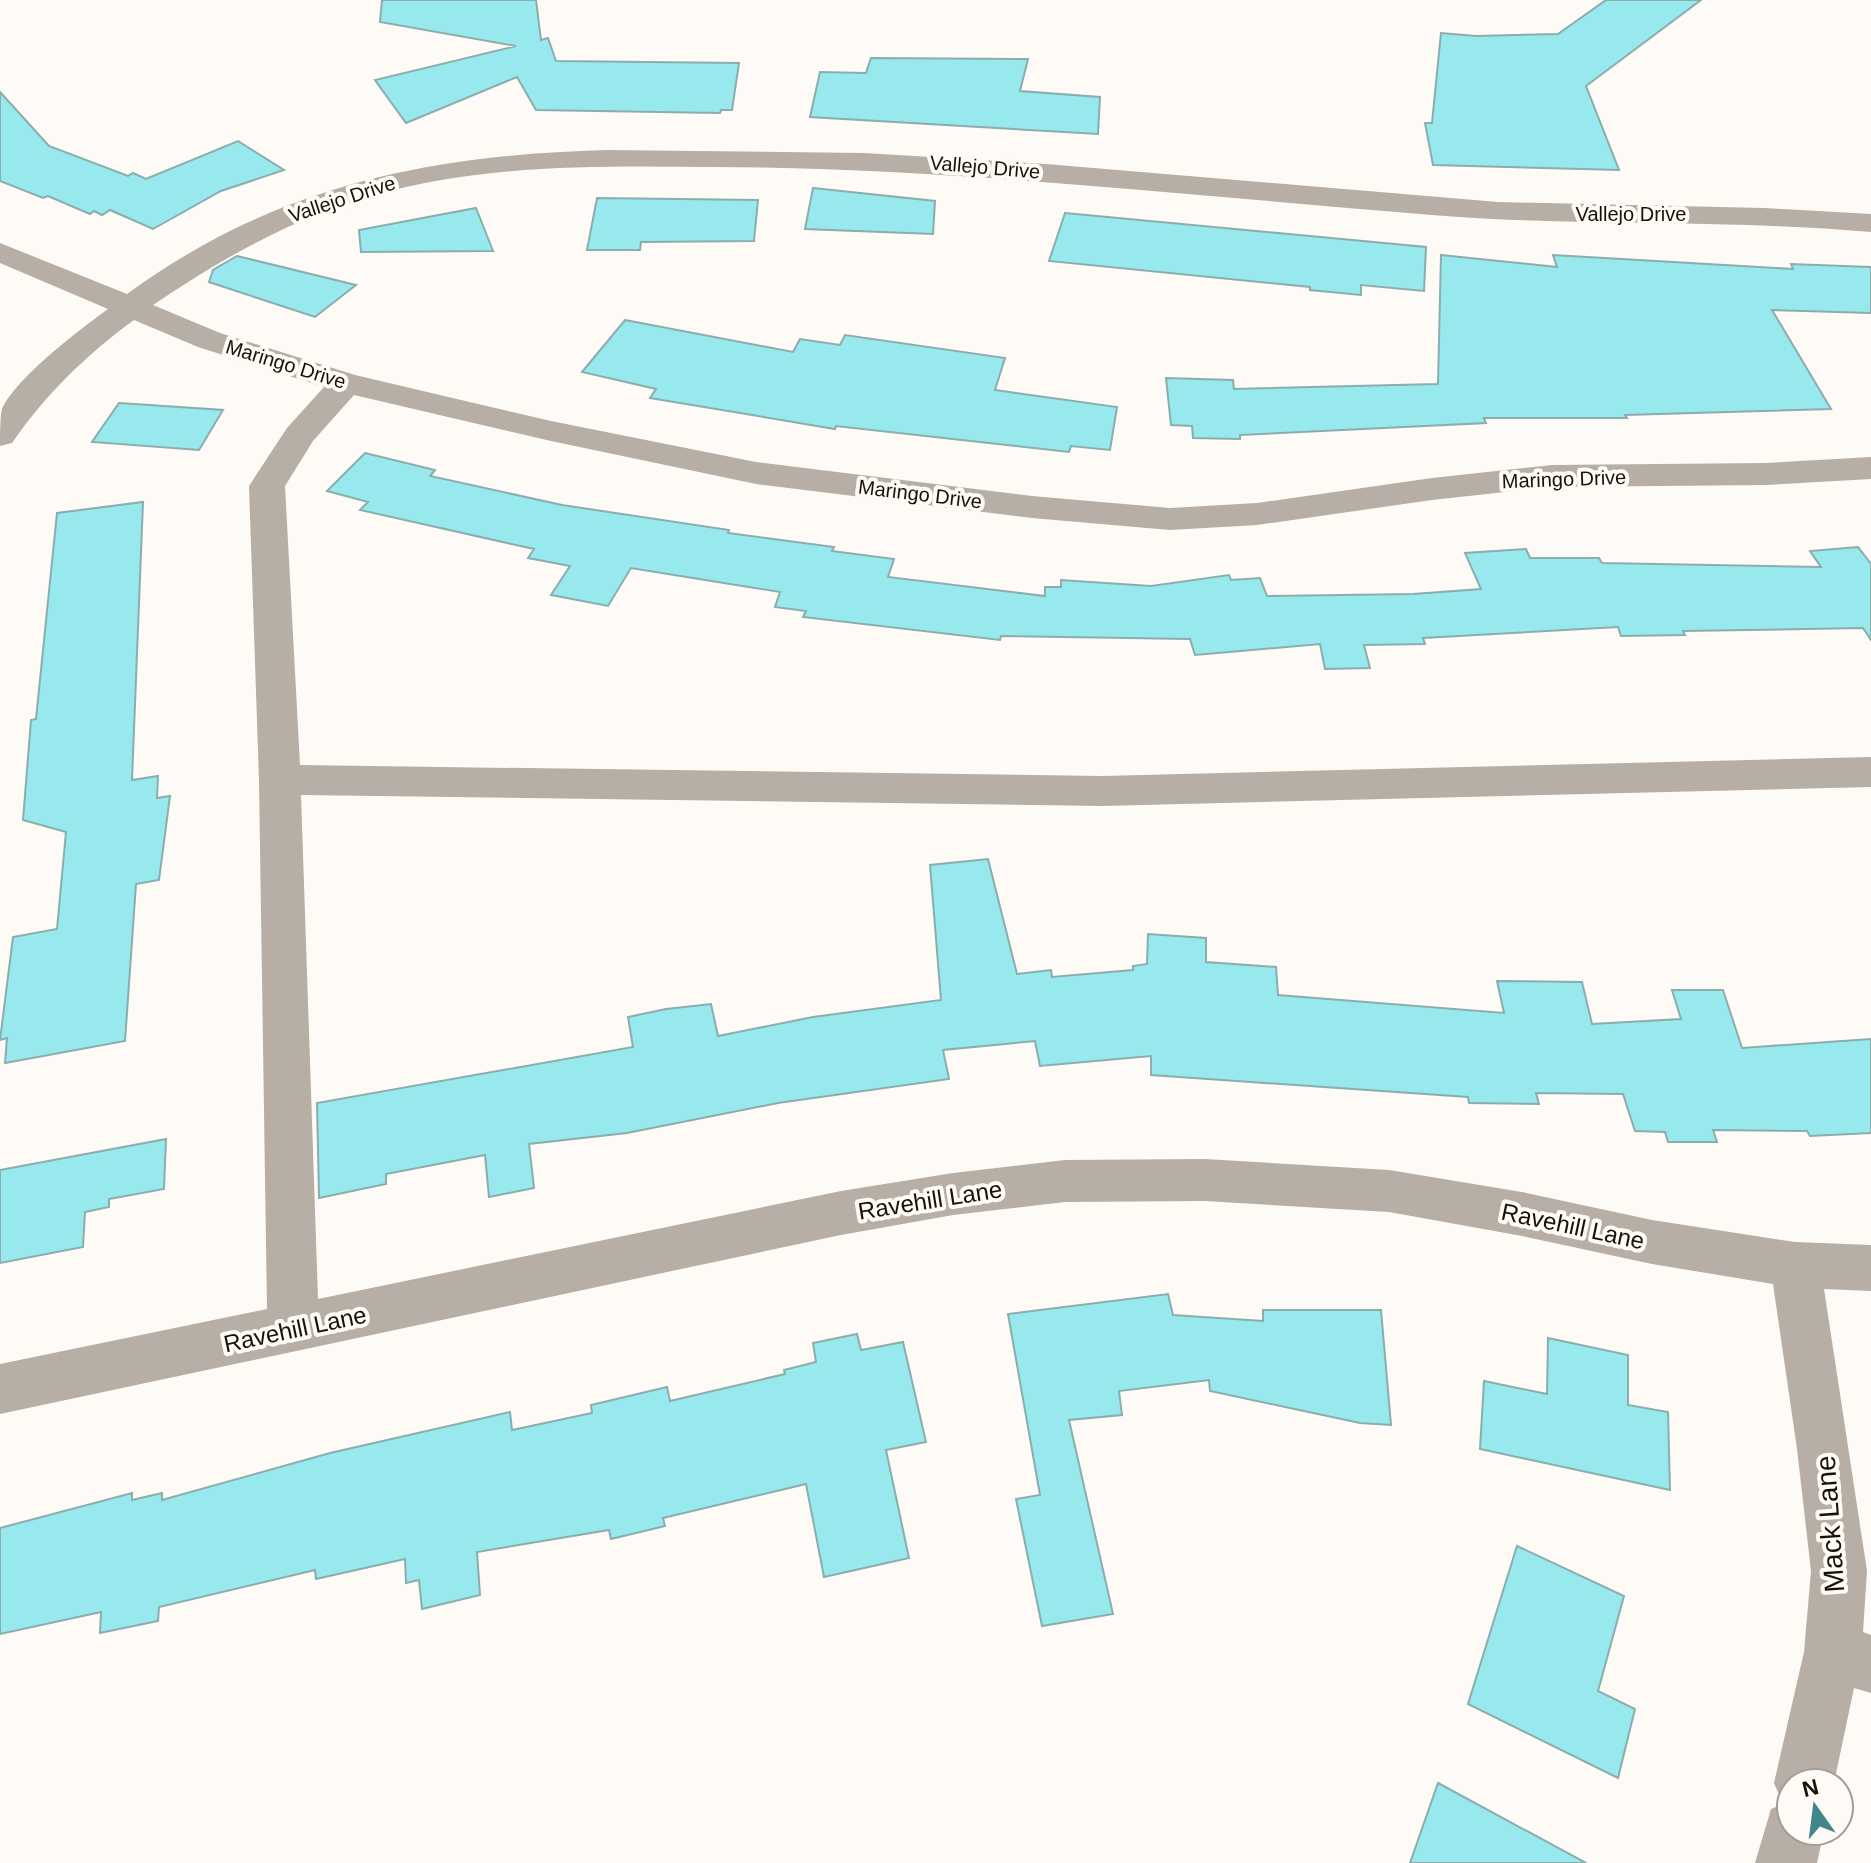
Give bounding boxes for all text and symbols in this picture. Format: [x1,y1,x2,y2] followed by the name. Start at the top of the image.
[929,151,1041,183] street label: Vallejo Drive
[286,171,398,227] street label: Vallejo Drive
[1576,203,1686,225] street label: Vallejo Drive
[223,335,349,393] street label: Maringo Drive
[1501,466,1627,492] street label: Maringo Drive
[857,475,983,513] street label: Maringo Drive
[856,1175,1004,1225] street label: Ravehill Lane
[1499,1198,1647,1254] street label: Ravehill Lane
[221,1301,369,1357] street label: Ravehill Lane
[1810,1455,1850,1593] street label: Mack Lane
[1775,1767,1855,1847] north arrow
[1800,1774,1821,1802] text: N

